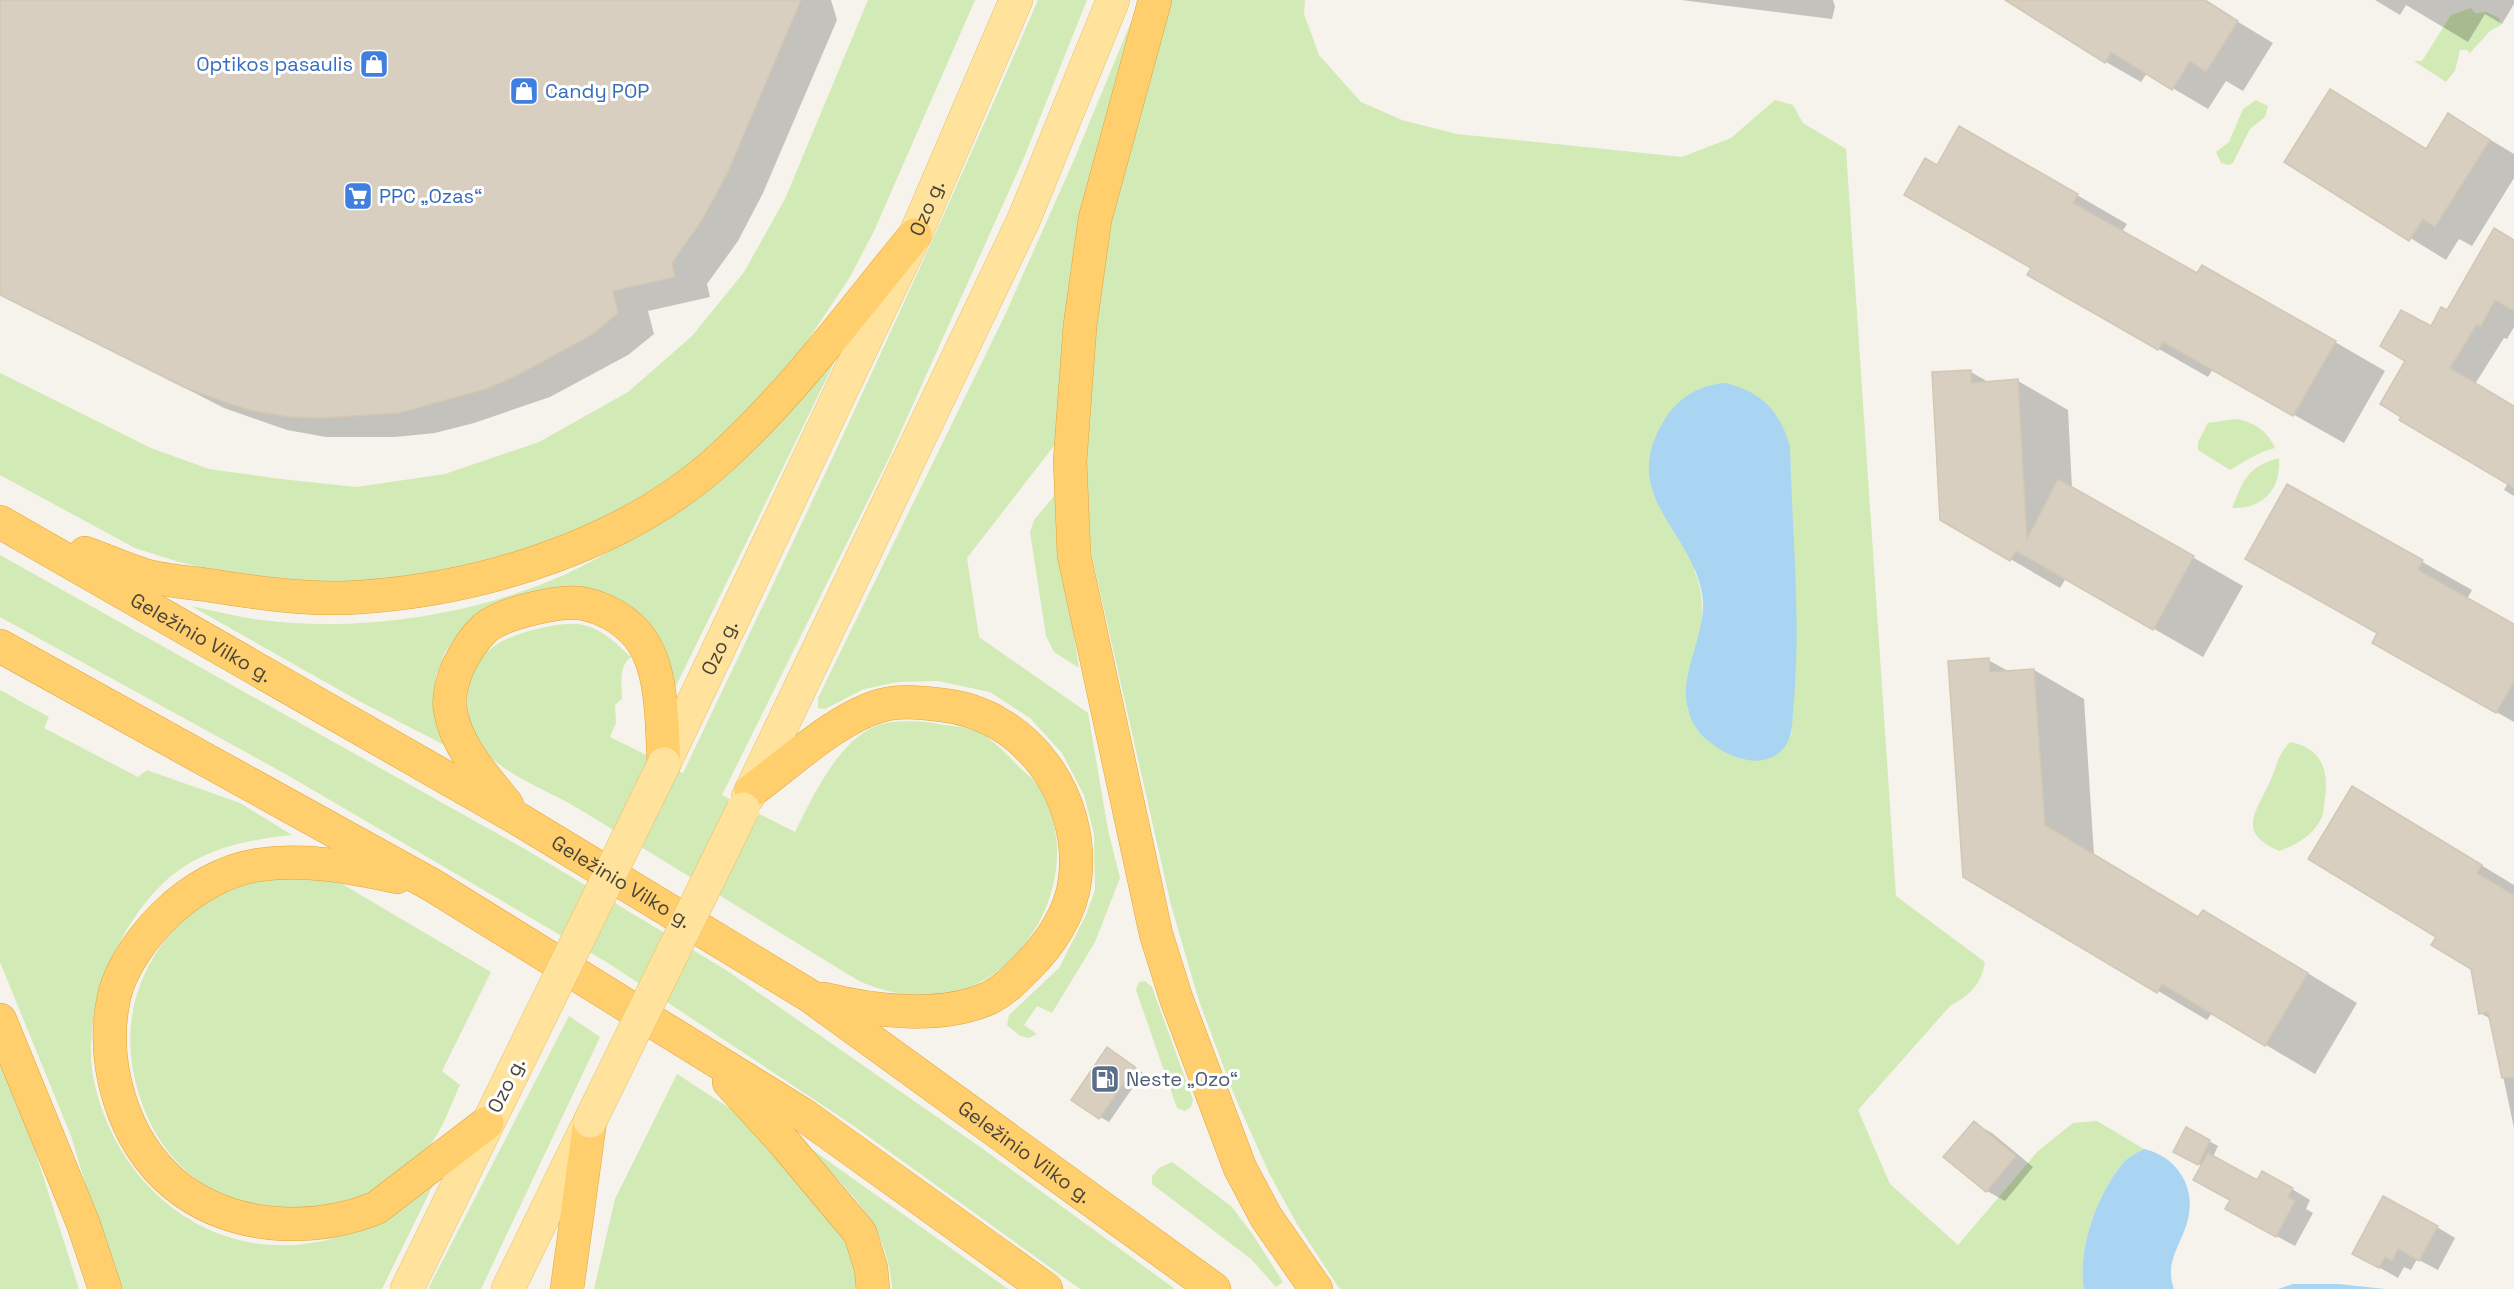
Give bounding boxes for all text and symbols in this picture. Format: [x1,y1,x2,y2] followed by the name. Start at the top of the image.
[358,48,390,80] shop icon: Optikos pasaulis
[196,51,353,77] place label: Optikos pasaulis
[508,75,540,107] shop icon: Candy POP
[545,78,649,104] place label: Candy POP
[903,176,950,240] street label: Ozo g.
[342,180,374,212] supermarket icon: PPC „Ozas“
[379,183,482,209] place label: PPC „Ozas“
[126,587,277,688] street label: Geležinio Vilko g.
[695,615,744,680] street label: Ozo g.
[547,829,696,934] street label: Geležinio Vilko g.
[481,1053,531,1117] street label: Ozo g.
[1089,1063,1121,1095] fuel station icon: Neste „Ozo“
[1126,1066,1238,1092] place label: Neste „Ozo“
[953,1095,1097,1209] street label: Geležinio Vilko g.

